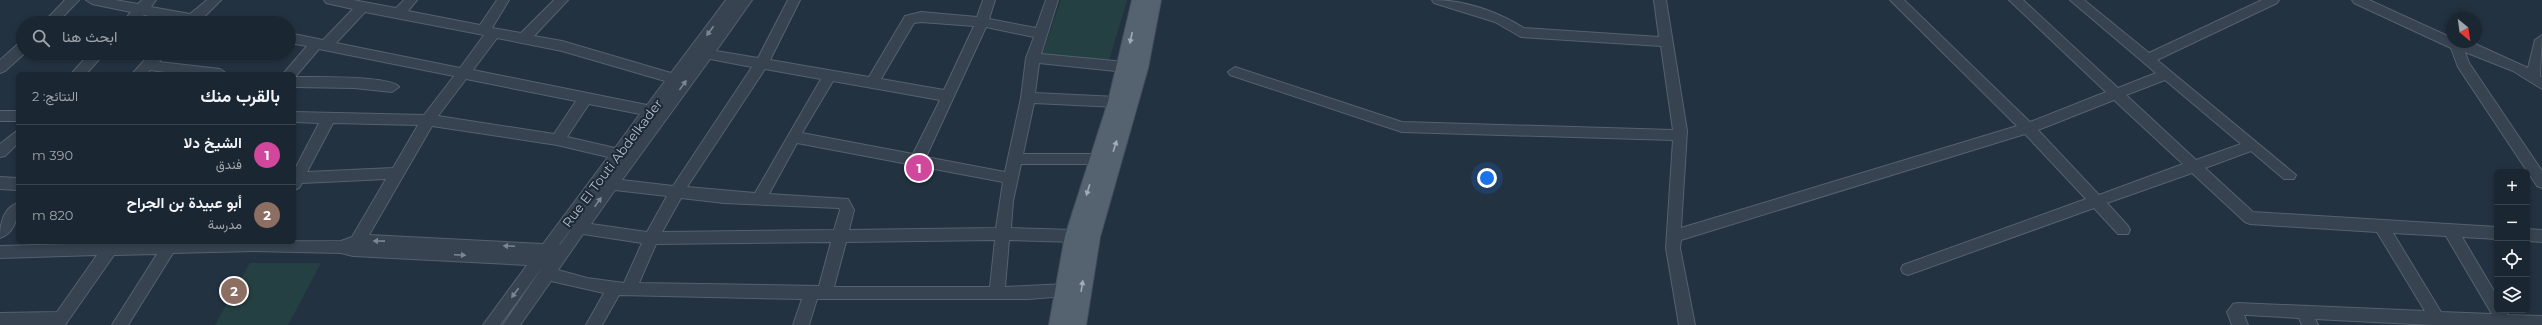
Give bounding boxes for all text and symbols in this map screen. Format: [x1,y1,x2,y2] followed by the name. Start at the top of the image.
[2446,12,2482,48] north arrow
[16,16,296,60] search box
[705,26,714,37] one-way arrow
[30,27,52,49] icon: search
[62,27,117,46] text: ابحث هنا
[1128,32,1134,44] one-way arrow
[679,80,687,91] one-way arrow
[201,86,280,106] text: بالقرب منك
[32,88,78,104] text: النتائج: 2
[559,96,665,230] street label: Rue El Touti Abdelkader
[184,133,242,152] text: الشيخ دلا
[1112,140,1118,152] one-way arrow
[32,147,73,163] text: 390 m
[264,147,270,163] text: 1
[906,153,932,183] pin: 1
[216,156,242,172] text: فندق
[1477,168,1497,188] your location
[2494,169,2530,313] map controls
[2494,169,2530,205] button: +
[1085,184,1091,196] one-way arrow
[127,193,242,212] text: أبو عبيدة بن الجراح
[594,197,602,207] one-way arrow
[2494,205,2530,241] button: −
[32,207,73,223] text: 820 m
[263,207,271,223] text: 2
[208,216,242,232] text: مدرسة
[372,238,385,244] one-way arrow
[2494,241,2530,277] button: locate
[503,243,515,250] one-way arrow
[454,252,467,258] one-way arrow
[221,276,247,306] pin: 2
[2494,277,2530,313] button: layers
[1080,280,1086,293] one-way arrow
[511,287,519,298] one-way arrow

